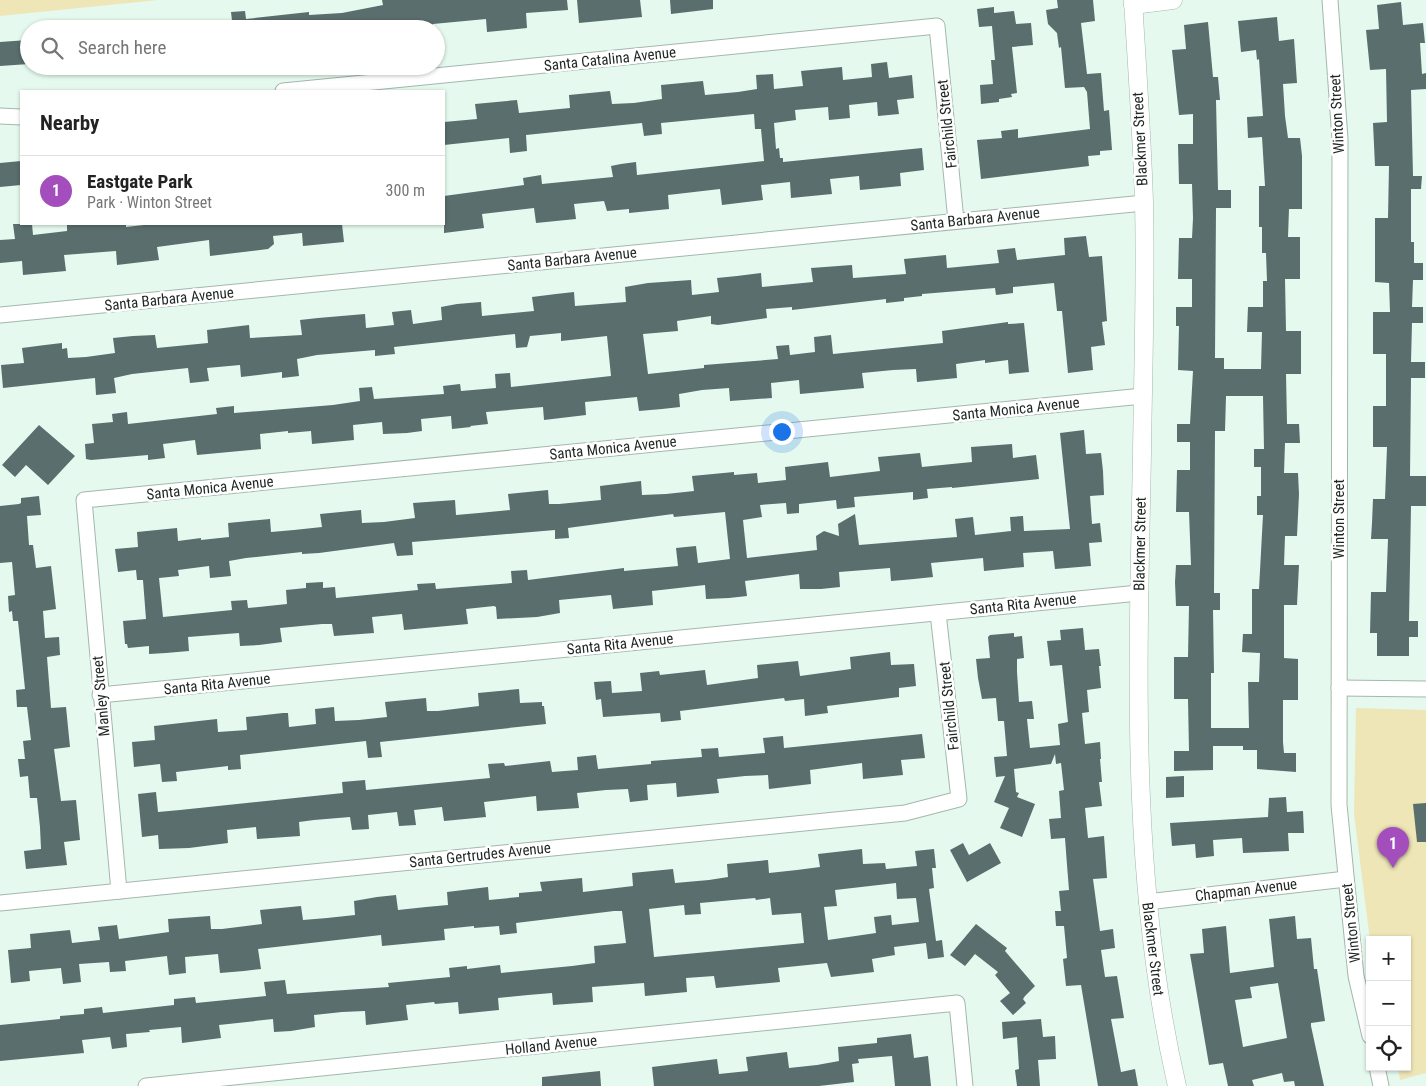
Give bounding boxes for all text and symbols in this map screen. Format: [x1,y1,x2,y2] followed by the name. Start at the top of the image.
[20,20,445,75] search box
[38,34,66,62] icon: search
[78,36,166,59] text: Search here
[543,43,677,75] street label: Santa Catalina Avenue
[1326,74,1348,154] street label: Winton Street
[933,79,961,169] street label: Fairchild Street
[1129,92,1151,186] street label: Blackmer Street
[40,111,99,135] text: Nearby
[87,170,193,193] text: Eastgate Park
[52,181,60,200] text: 1
[386,181,425,200] text: 300 m
[87,193,212,212] text: Park · Winton Street
[909,203,1041,235] street label: Santa Barbara Avenue
[506,243,638,275] street label: Santa Barbara Avenue
[103,283,235,315] street label: Santa Barbara Avenue
[952,393,1080,425] street label: Santa Monica Avenue
[769,419,795,445] your location
[549,432,677,464] street label: Santa Monica Avenue
[146,472,274,504] street label: Santa Monica Avenue
[1330,479,1348,559] street label: Winton Street
[1130,497,1150,591] street label: Blackmer Street
[969,589,1077,619] street label: Santa Rita Avenue
[566,629,674,659] street label: Santa Rita Avenue
[89,655,113,737] street label: Manley Street
[935,661,963,751] street label: Fairchild Street
[163,669,271,699] street label: Santa Rita Avenue
[1377,827,1409,868] pin: 1
[408,839,552,871] street label: Santa Gertrudes Avenue
[1194,875,1298,905] street label: Chapman Avenue
[1338,882,1364,964] street label: Winton Street
[1138,901,1168,997] street label: Blackmer Street
[1366,936,1411,1071] map controls
[1366,936,1411,981] button: +
[1366,981,1411,1026] button: −
[1366,1026,1411,1071] button: locate
[504,1031,598,1059] street label: Holland Avenue

